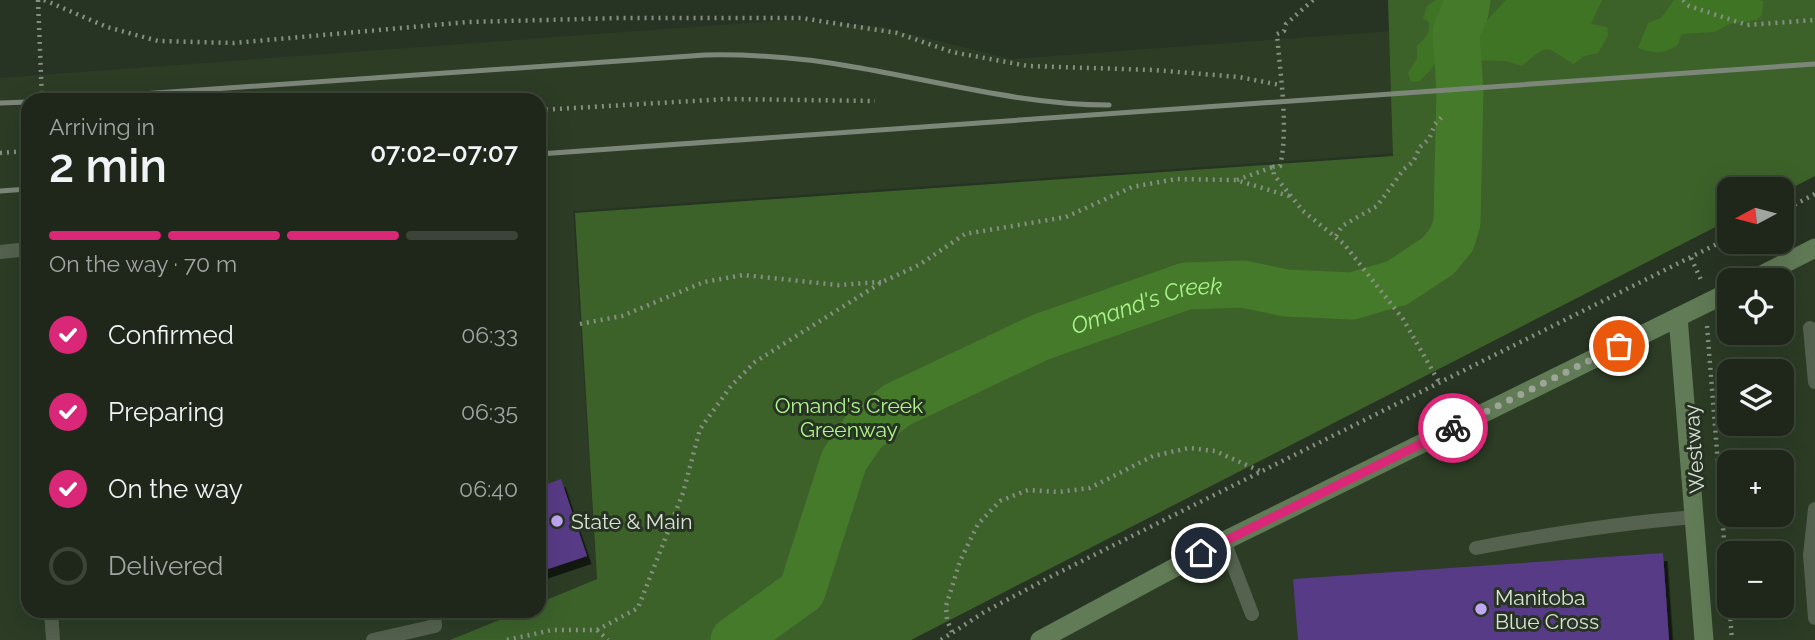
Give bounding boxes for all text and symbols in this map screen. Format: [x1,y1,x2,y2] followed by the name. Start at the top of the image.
[49,113,155,140] text: Arriving in
[370,138,518,168] text: 07:02–07:07
[49,139,167,193] text: 2 min
[1717,177,1794,254] north arrow
[1717,177,1794,618] map controls
[49,250,237,277] text: On the way · 70 m
[1717,268,1794,345] button: locate
[1067,271,1223,339] water label: Omand's Creek
[49,316,87,354] icon: check
[1589,316,1649,376] pin
[108,320,234,350] text: Confirmed
[461,321,518,348] text: 06:33
[1600,327,1638,365] icon: bag
[1717,359,1794,436] button: layers
[49,393,87,431] icon: check
[775,393,923,442] park label: Omand's Creek Greenway
[1418,393,1488,463] courier
[108,397,224,427] text: Preparing
[461,398,518,425] text: 06:35
[1678,404,1710,494] street label: Westway
[1434,409,1472,447] icon: bike
[1717,450,1794,527] button: +
[49,470,87,508] icon: check
[108,474,243,504] text: On the way
[459,475,518,502] text: 06:40
[571,509,692,534] place label: State & Main
[549,513,565,529] marker: State & Main
[1171,523,1231,583] pin
[1182,534,1220,572] icon: home
[1717,541,1794,618] button: −
[108,551,223,581] text: Delivered
[1495,585,1599,634] place label: Manitoba Blue Cross
[1473,601,1489,617] marker: Manitoba Blue Cross

